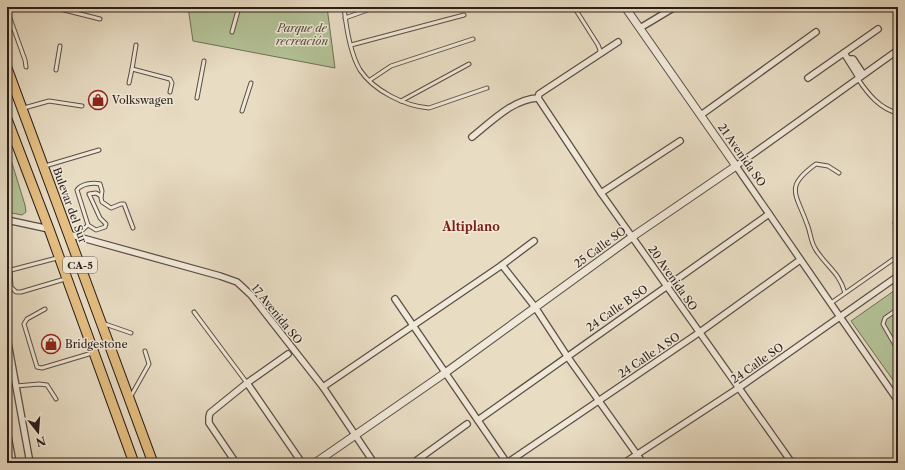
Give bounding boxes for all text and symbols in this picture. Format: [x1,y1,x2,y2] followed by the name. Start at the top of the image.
[275,21,328,48] park label: Parque de recreación
[87,89,109,111] shop icon: Volkswagen
[111,93,174,107] place label: Volkswagen
[715,121,769,189] street label: 21 Avenida SO
[50,165,90,245] street label: Bulevar del Sur
[441,219,500,234] district label: Altiplano
[571,223,629,271] street label: 25 Calle SO
[645,243,701,313] street label: 20 Avenida SO
[63,257,97,273] road number: CA-5
[249,281,305,347] street label: 17 Avenida SO
[584,282,650,334] street label: 24 Calle B SO
[615,329,683,381] street label: 24 Calle A SO
[40,333,62,355] shop icon: Bridgestone
[65,337,128,351] place label: Bridgestone
[728,340,786,386] street label: 24 Calle SO
[18,412,58,452] north arrow
[34,433,48,450] text: N

